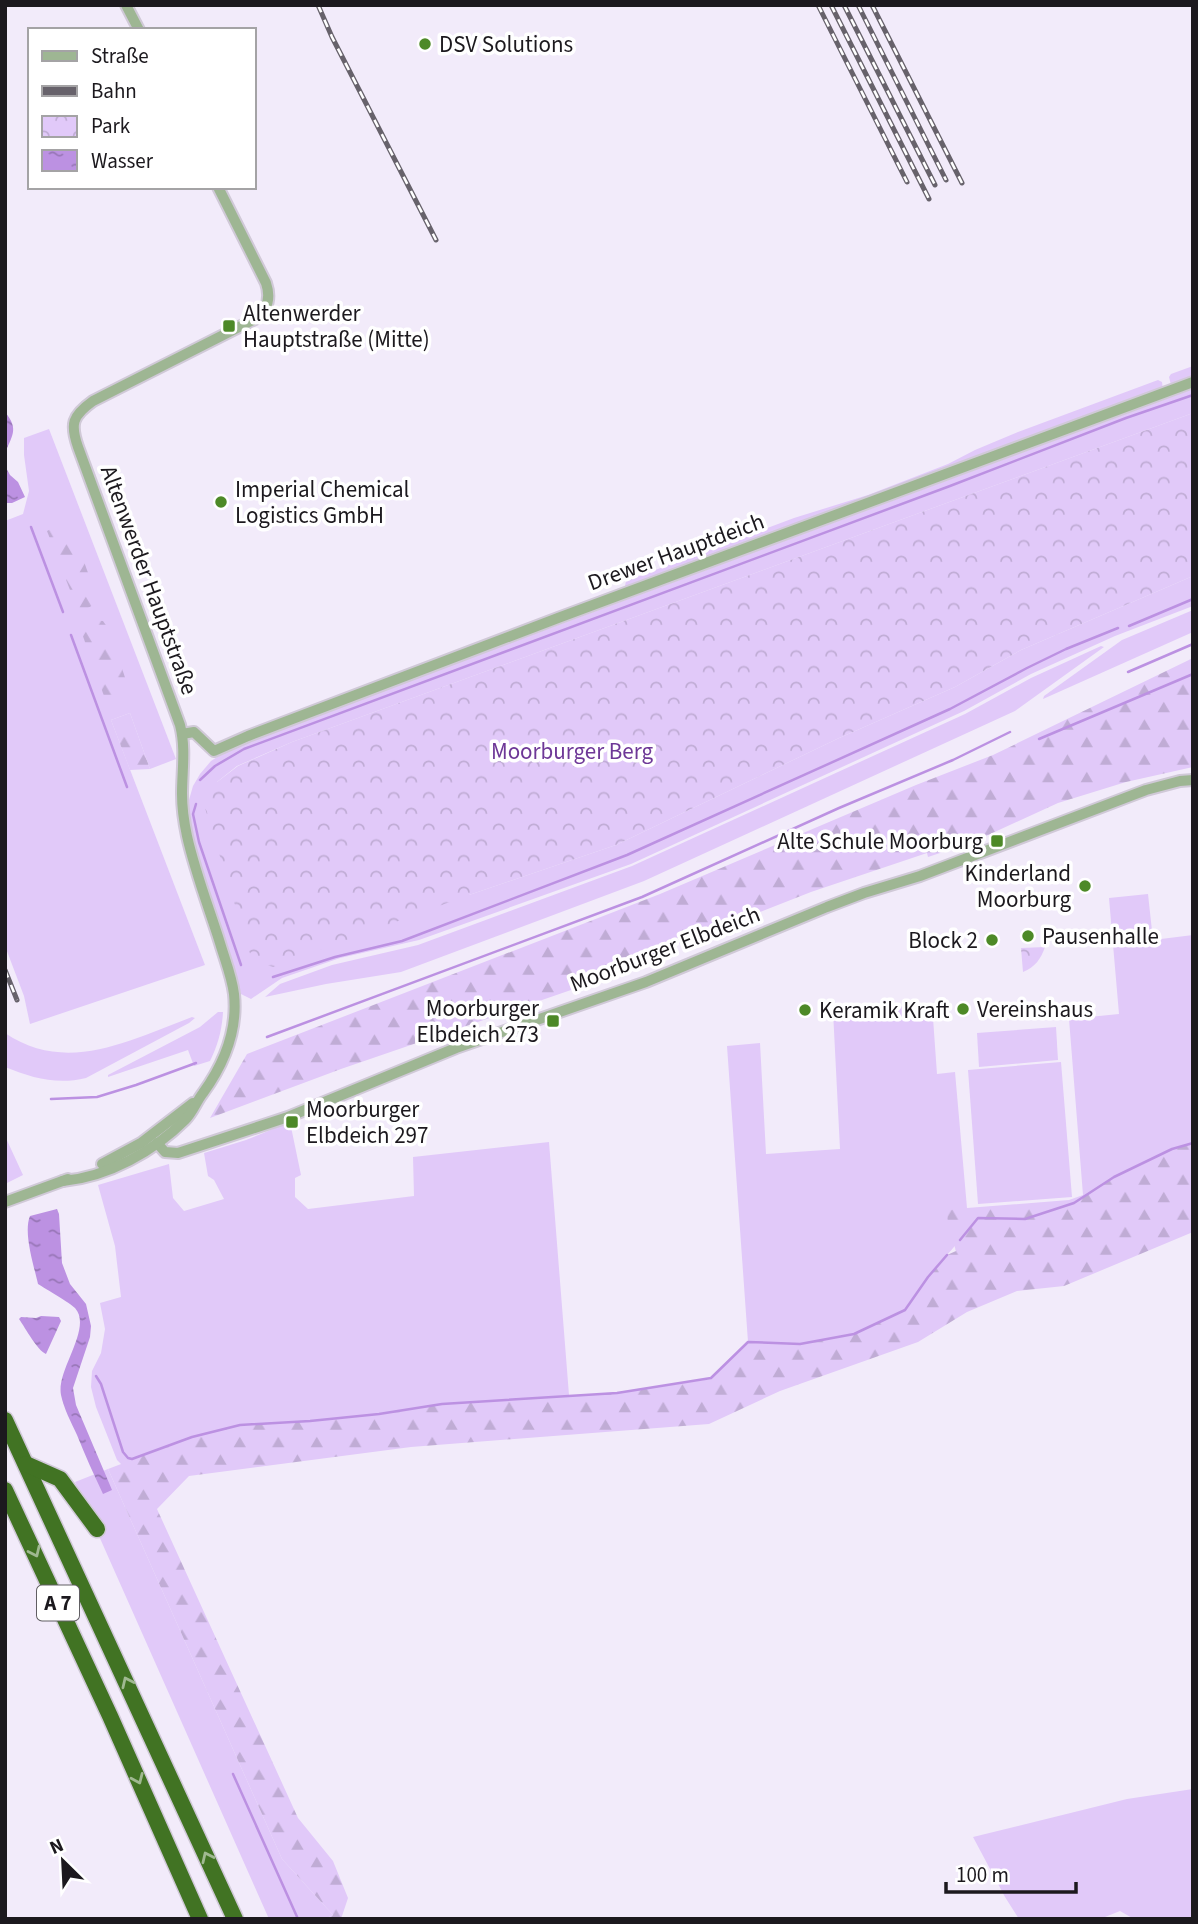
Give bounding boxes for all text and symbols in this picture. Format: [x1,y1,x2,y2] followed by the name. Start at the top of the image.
[28,28,256,189] legend
[439,28,573,61] place label: DSV Solutions
[417,36,433,52] marker: DSV Solutions
[91,41,149,71] text: Straße
[91,76,137,106] text: Bahn
[91,111,131,141] text: Park
[91,146,154,176] text: Wasser
[243,297,430,356] place label: Altenwerder Hauptstraße (Mitte)
[221,318,237,334] marker: Altenwerder Hauptstraße (Mitte)
[92,461,206,699] street label: Altenwerder Hauptstraße
[235,473,409,532] place label: Imperial Chemical Logistics GmbH
[213,494,229,510] marker: Imperial Chemical Logistics GmbH
[583,505,769,599] street label: Drewer Hauptdeich
[491,735,653,768] park label: Moorburger Berg
[777,825,983,858] place label: Alte Schule Moorburg
[989,833,1005,849] marker: Alte Schule Moorburg
[964,857,1071,916] place label: Kinderland Moorburg
[1077,878,1093,894] marker: Kinderland Moorburg
[565,898,765,1000] street label: Moorburger Elbdeich
[1042,920,1159,953] place label: Pausenhalle
[908,924,978,957] place label: Block 2
[1020,928,1036,944] marker: Pausenhalle
[984,932,1000,948] marker: Block 2
[417,992,540,1051] place label: Moorburger Elbdeich 273
[977,993,1093,1026] place label: Vereinshaus
[819,994,950,1027] place label: Keramik Kraft
[955,1001,971,1017] marker: Vereinshaus
[797,1002,813,1018] marker: Keramik Kraft
[545,1013,561,1029] marker: Moorburger Elbdeich 273
[306,1093,428,1152] place label: Moorburger Elbdeich 297
[284,1114,300,1130] marker: Moorburger Elbdeich 297
[27,1545,41,1557] one-way arrow
[37,1586,79,1620] road number: A 7
[121,1676,135,1689] one-way arrow
[130,1772,144,1784] one-way arrow
[28,1826,98,1896] north arrow
[45,1832,68,1862] text: N
[946,1850,1076,1894] scale bar
[201,1852,215,1864] one-way arrow
[956,1860,1009,1890] text: 100 m

